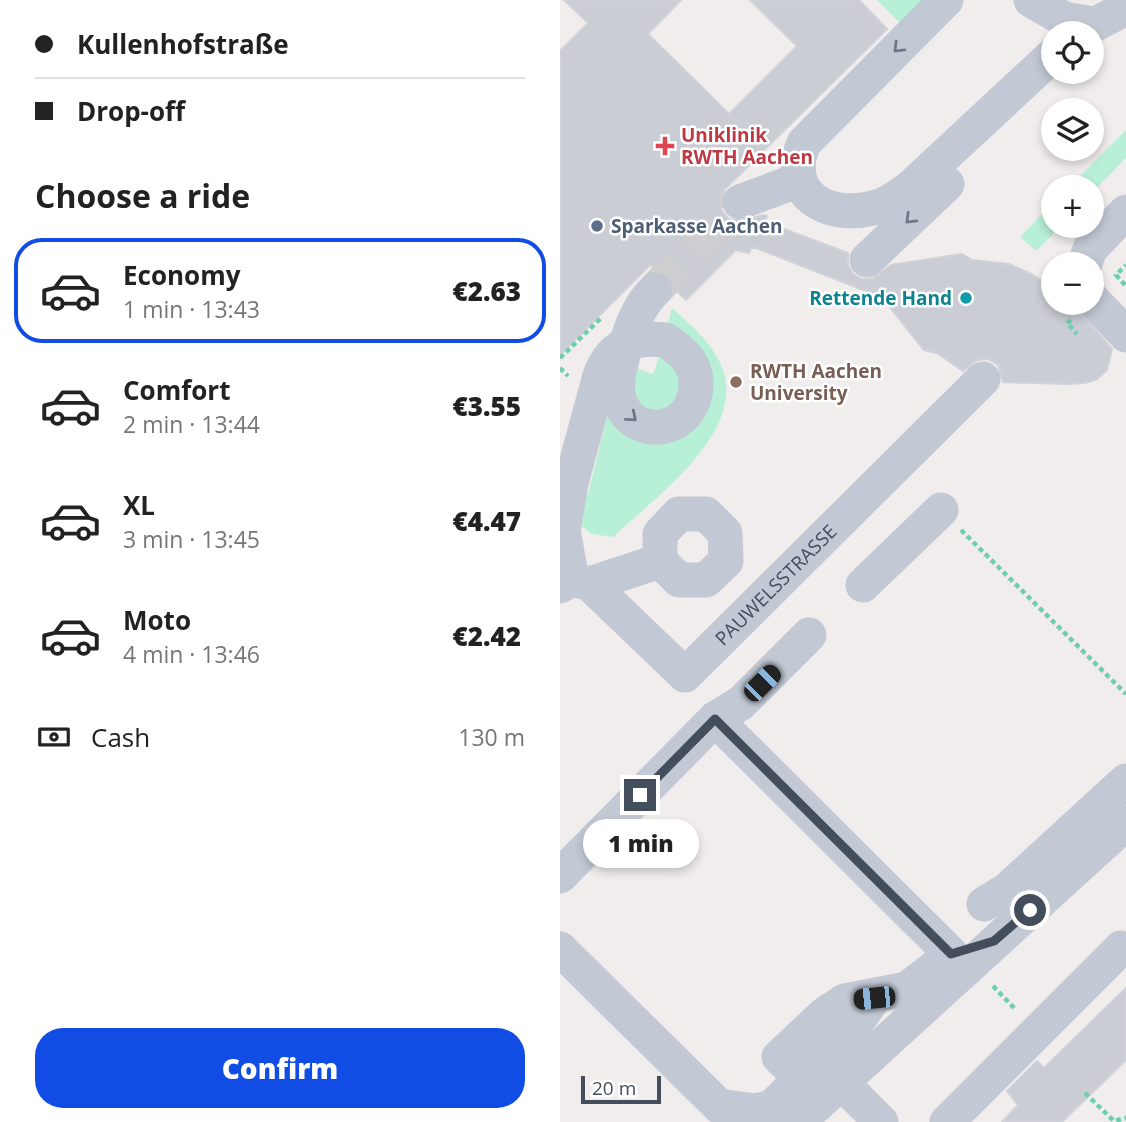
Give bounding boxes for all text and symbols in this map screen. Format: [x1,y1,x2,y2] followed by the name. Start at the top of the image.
[1041,21,1104,315] map controls
[1041,21,1104,84] button: locate
[77,26,289,62] text: Kullenhofstraße
[893,40,906,53] one-way arrow
[77,93,185,129] text: Drop-off
[1041,98,1104,161] button: layers
[681,122,813,170] place label: Uniklinik RWTH Aachen
[655,136,675,156] marker: Uniklinik RWTH Aachen
[35,174,250,217] text: Choose a ride
[1041,175,1104,238] button: +
[905,210,918,223] one-way arrow
[611,213,782,239] place label: Sparkasse Aachen
[589,218,605,234] marker: Sparkasse Aachen
[1041,252,1104,315] button: −
[123,257,241,293] text: Economy
[39,259,102,322] icon: car
[453,273,521,309] text: €2.63
[809,285,952,311] place label: Rettende Hand
[958,290,974,306] marker: Rettende Hand
[123,293,260,325] text: 1 min · 13:43
[750,358,882,406] place label: RWTH Aachen University
[123,372,230,408] text: Comfort
[39,374,102,437] icon: car
[728,374,744,390] marker: RWTH Aachen University
[453,388,521,424] text: €3.55
[123,408,260,440] text: 2 min · 13:44
[624,409,637,421] one-way arrow
[123,487,155,523] text: XL
[39,489,102,552] icon: car
[453,503,521,539] text: €4.47
[709,519,842,651] street label: PAUWELSSTRASSE
[123,523,260,555] text: 3 min · 13:45
[123,602,191,638] text: Moto
[39,604,102,667] icon: car
[453,618,521,654] text: €2.42
[123,638,260,670] text: 4 min · 13:46
[740,661,785,705] car
[35,718,73,756] icon: cash
[91,719,150,755] text: Cash
[458,721,525,753] text: 130 m
[624,779,656,811] route end
[582,820,698,868] callout: 1 min
[608,827,674,859] text: 1 min
[1014,894,1046,926] route start
[853,985,896,1011] car
[35,1028,525,1108] button: Confirm
[581,1073,662,1105] scale bar
[592,1075,636,1101] text: 20 m

